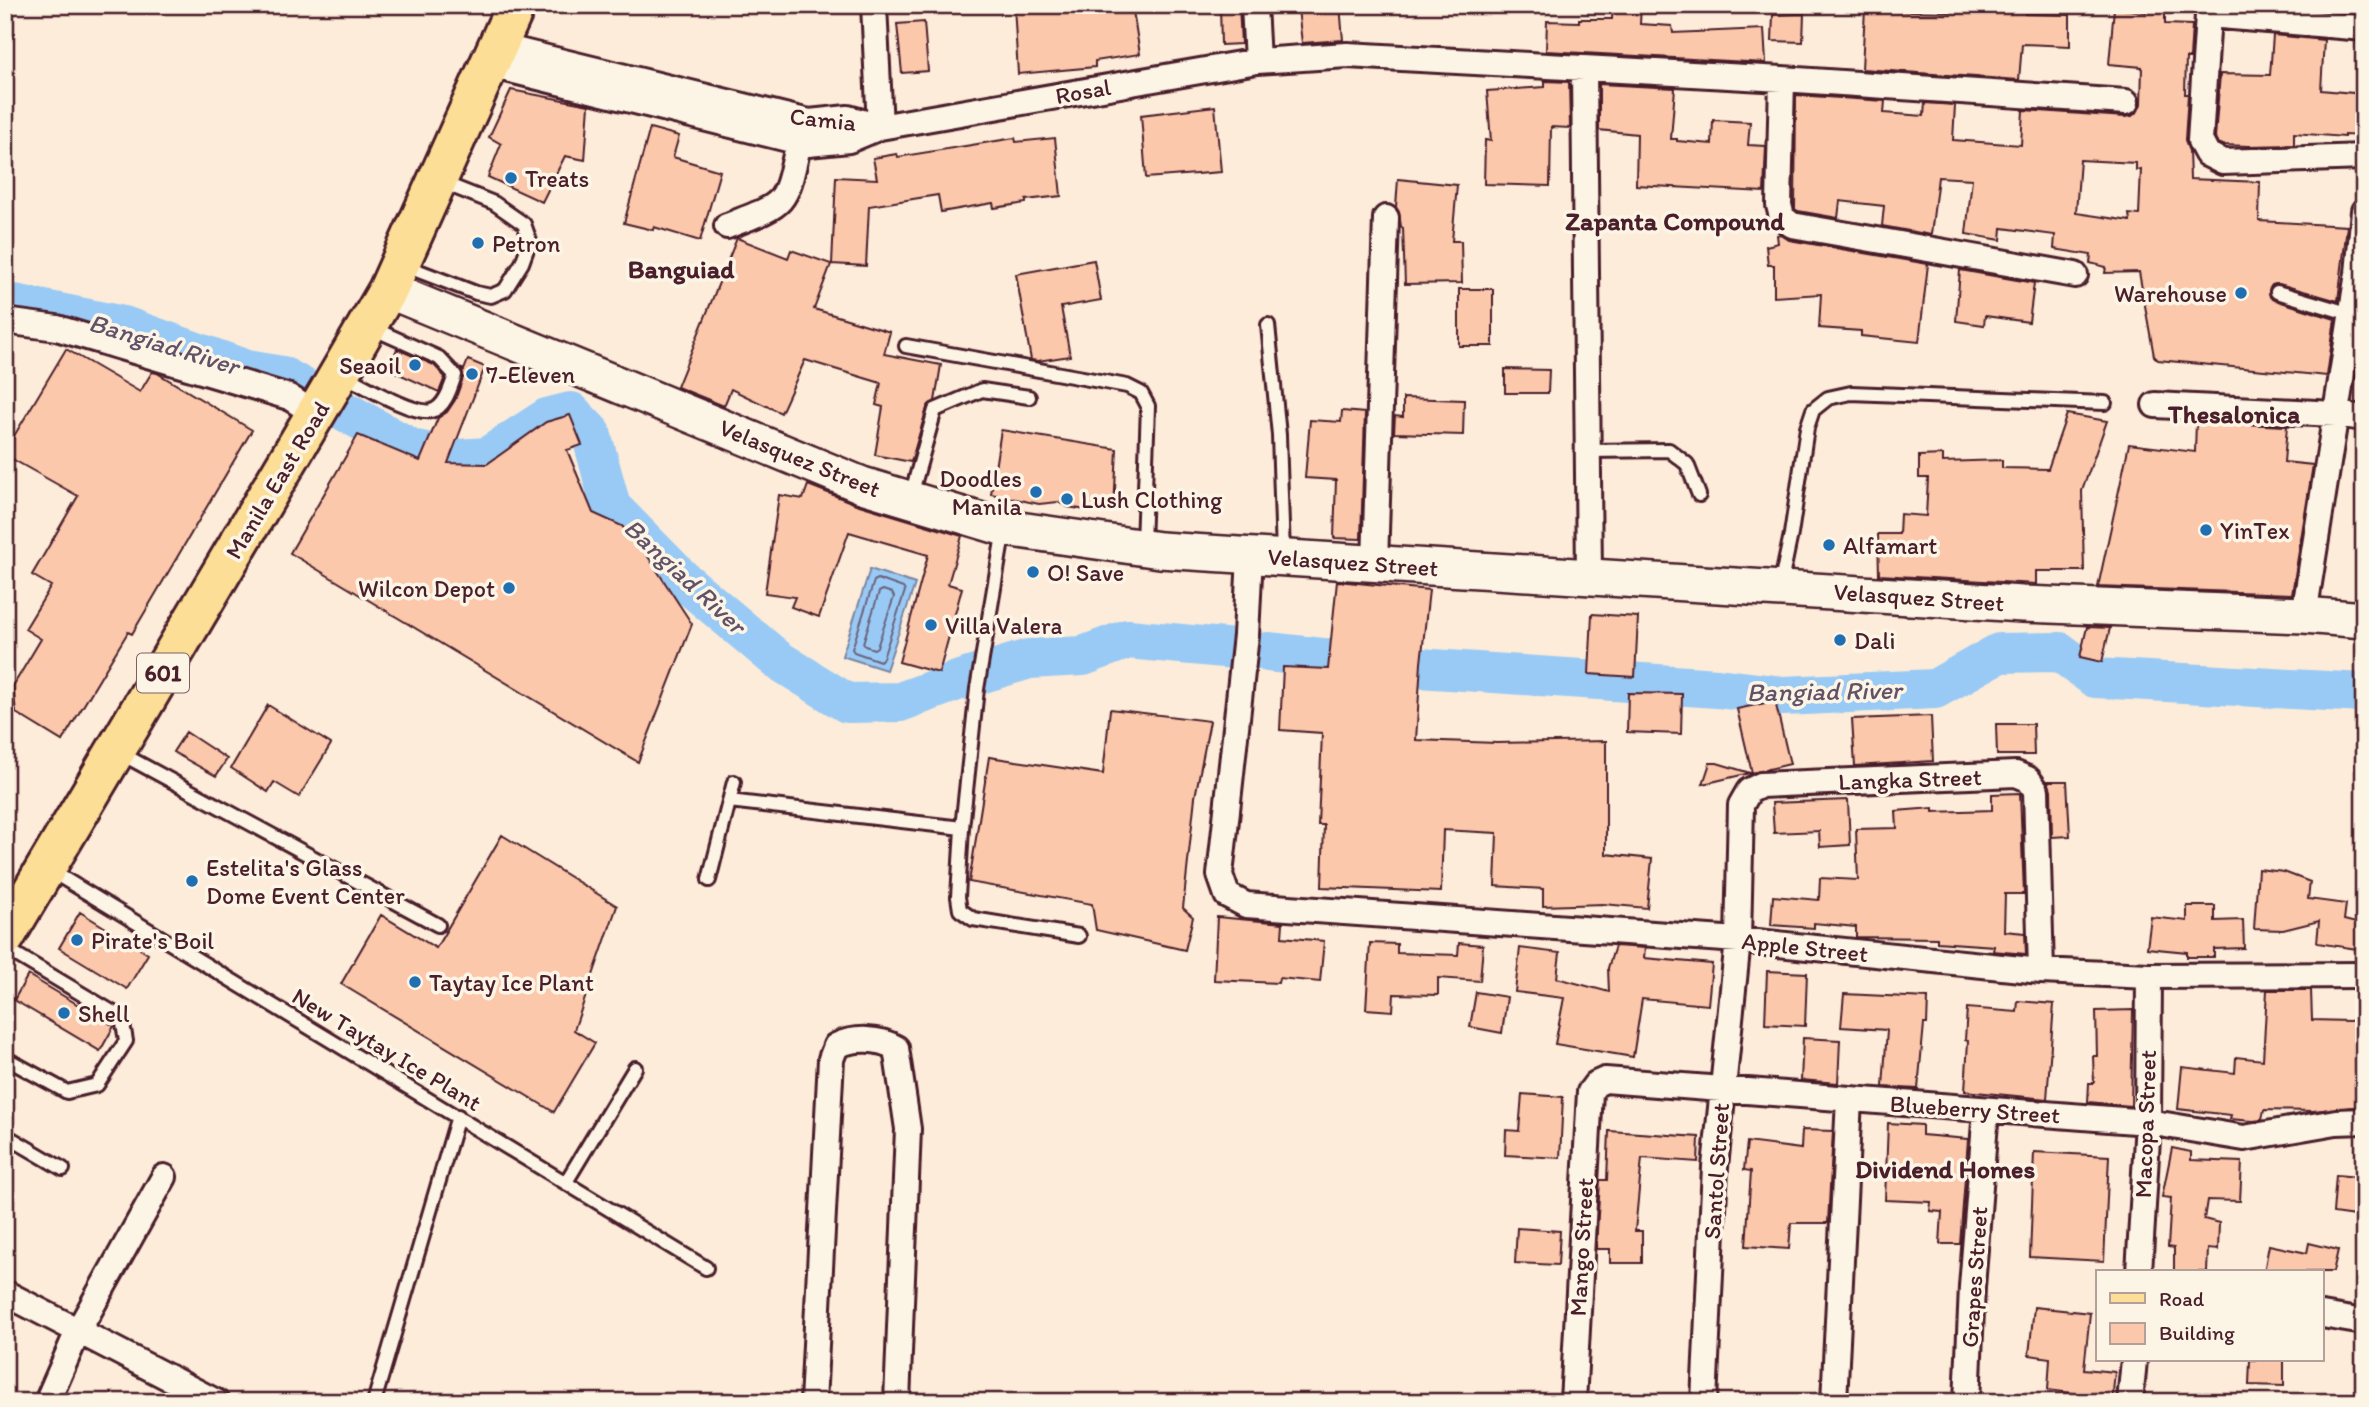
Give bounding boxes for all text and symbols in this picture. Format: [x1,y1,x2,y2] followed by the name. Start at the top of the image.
[1053,72,1113,110] street label: Rosal
[788,101,858,137] street label: Camia
[525,164,589,193] place label: Treats
[503,170,519,186] marker: Treats
[1565,205,1785,237] district label: Zapanta Compound
[492,229,561,258] place label: Petron
[470,235,486,251] marker: Petron
[628,253,735,285] district label: Banguiad
[2114,279,2227,308] place label: Warehouse
[2233,285,2249,301] marker: Warehouse
[85,306,246,383] water label: Bangiad River
[339,351,401,380] place label: Seaoil
[407,357,423,373] marker: Seaoil
[486,360,576,389] place label: 7-Eleven
[464,366,480,382] marker: 7-Eleven
[219,396,336,564] street label: Manila East Road
[2167,398,2300,430] district label: Thesalonica
[715,412,885,504] street label: Velasquez Street
[939,464,1023,521] place label: Doodles Manila
[1028,484,1044,500] marker: Doodles Manila
[1081,485,1223,514] place label: Lush Clothing
[1059,491,1075,507] marker: Lush Clothing
[617,511,755,643] water label: Bangiad River
[2220,516,2290,545] place label: YinTex
[2198,522,2214,538] marker: YinTex
[1843,531,1937,560] place label: Alfamart
[1821,537,1837,553] marker: Alfamart
[1267,542,1439,582] street label: Velasquez Street
[1047,558,1124,587] place label: O! Save
[1025,564,1041,580] marker: O! Save
[358,574,495,603] place label: Wilcon Depot
[1833,577,2005,617] street label: Velasquez Street
[501,580,517,596] marker: Wilcon Depot
[945,611,1062,640] place label: Villa Valera
[923,617,939,633] marker: Villa Valera
[1854,626,1895,655] place label: Dali
[1832,632,1848,648] marker: Dali
[137,653,189,692] road number: 601
[1746,674,1905,708] water label: Bangiad River
[1838,762,1982,796] street label: Langka Street
[206,853,405,910] place label: Estelita's Glass Dome Event Center
[184,873,200,889] marker: Estelita's Glass Dome Event Center
[91,926,214,955] place label: Pirate's Boil
[1740,926,1870,968] street label: Apple Street
[69,932,85,948] marker: Pirate's Boil
[429,968,594,997] place label: Taytay Ice Plant
[407,974,423,990] marker: Taytay Ice Plant
[287,981,487,1117] street label: New Taytay Ice Plant
[78,999,130,1028] place label: Shell
[56,1005,72,1021] marker: Shell
[2128,1049,2162,1199] street label: Macopa Street
[1889,1089,2061,1129] street label: Blueberry Street
[1697,1102,1735,1240] street label: Santol Street
[1855,1153,2035,1185] district label: Dividend Homes
[1563,1177,1599,1317] street label: Mango Street
[1955,1205,1993,1349] street label: Grapes Street
[2096,1270,2324,1362] legend
[2159,1286,2205,1311] text: Road
[2159,1320,2235,1345] text: Building

